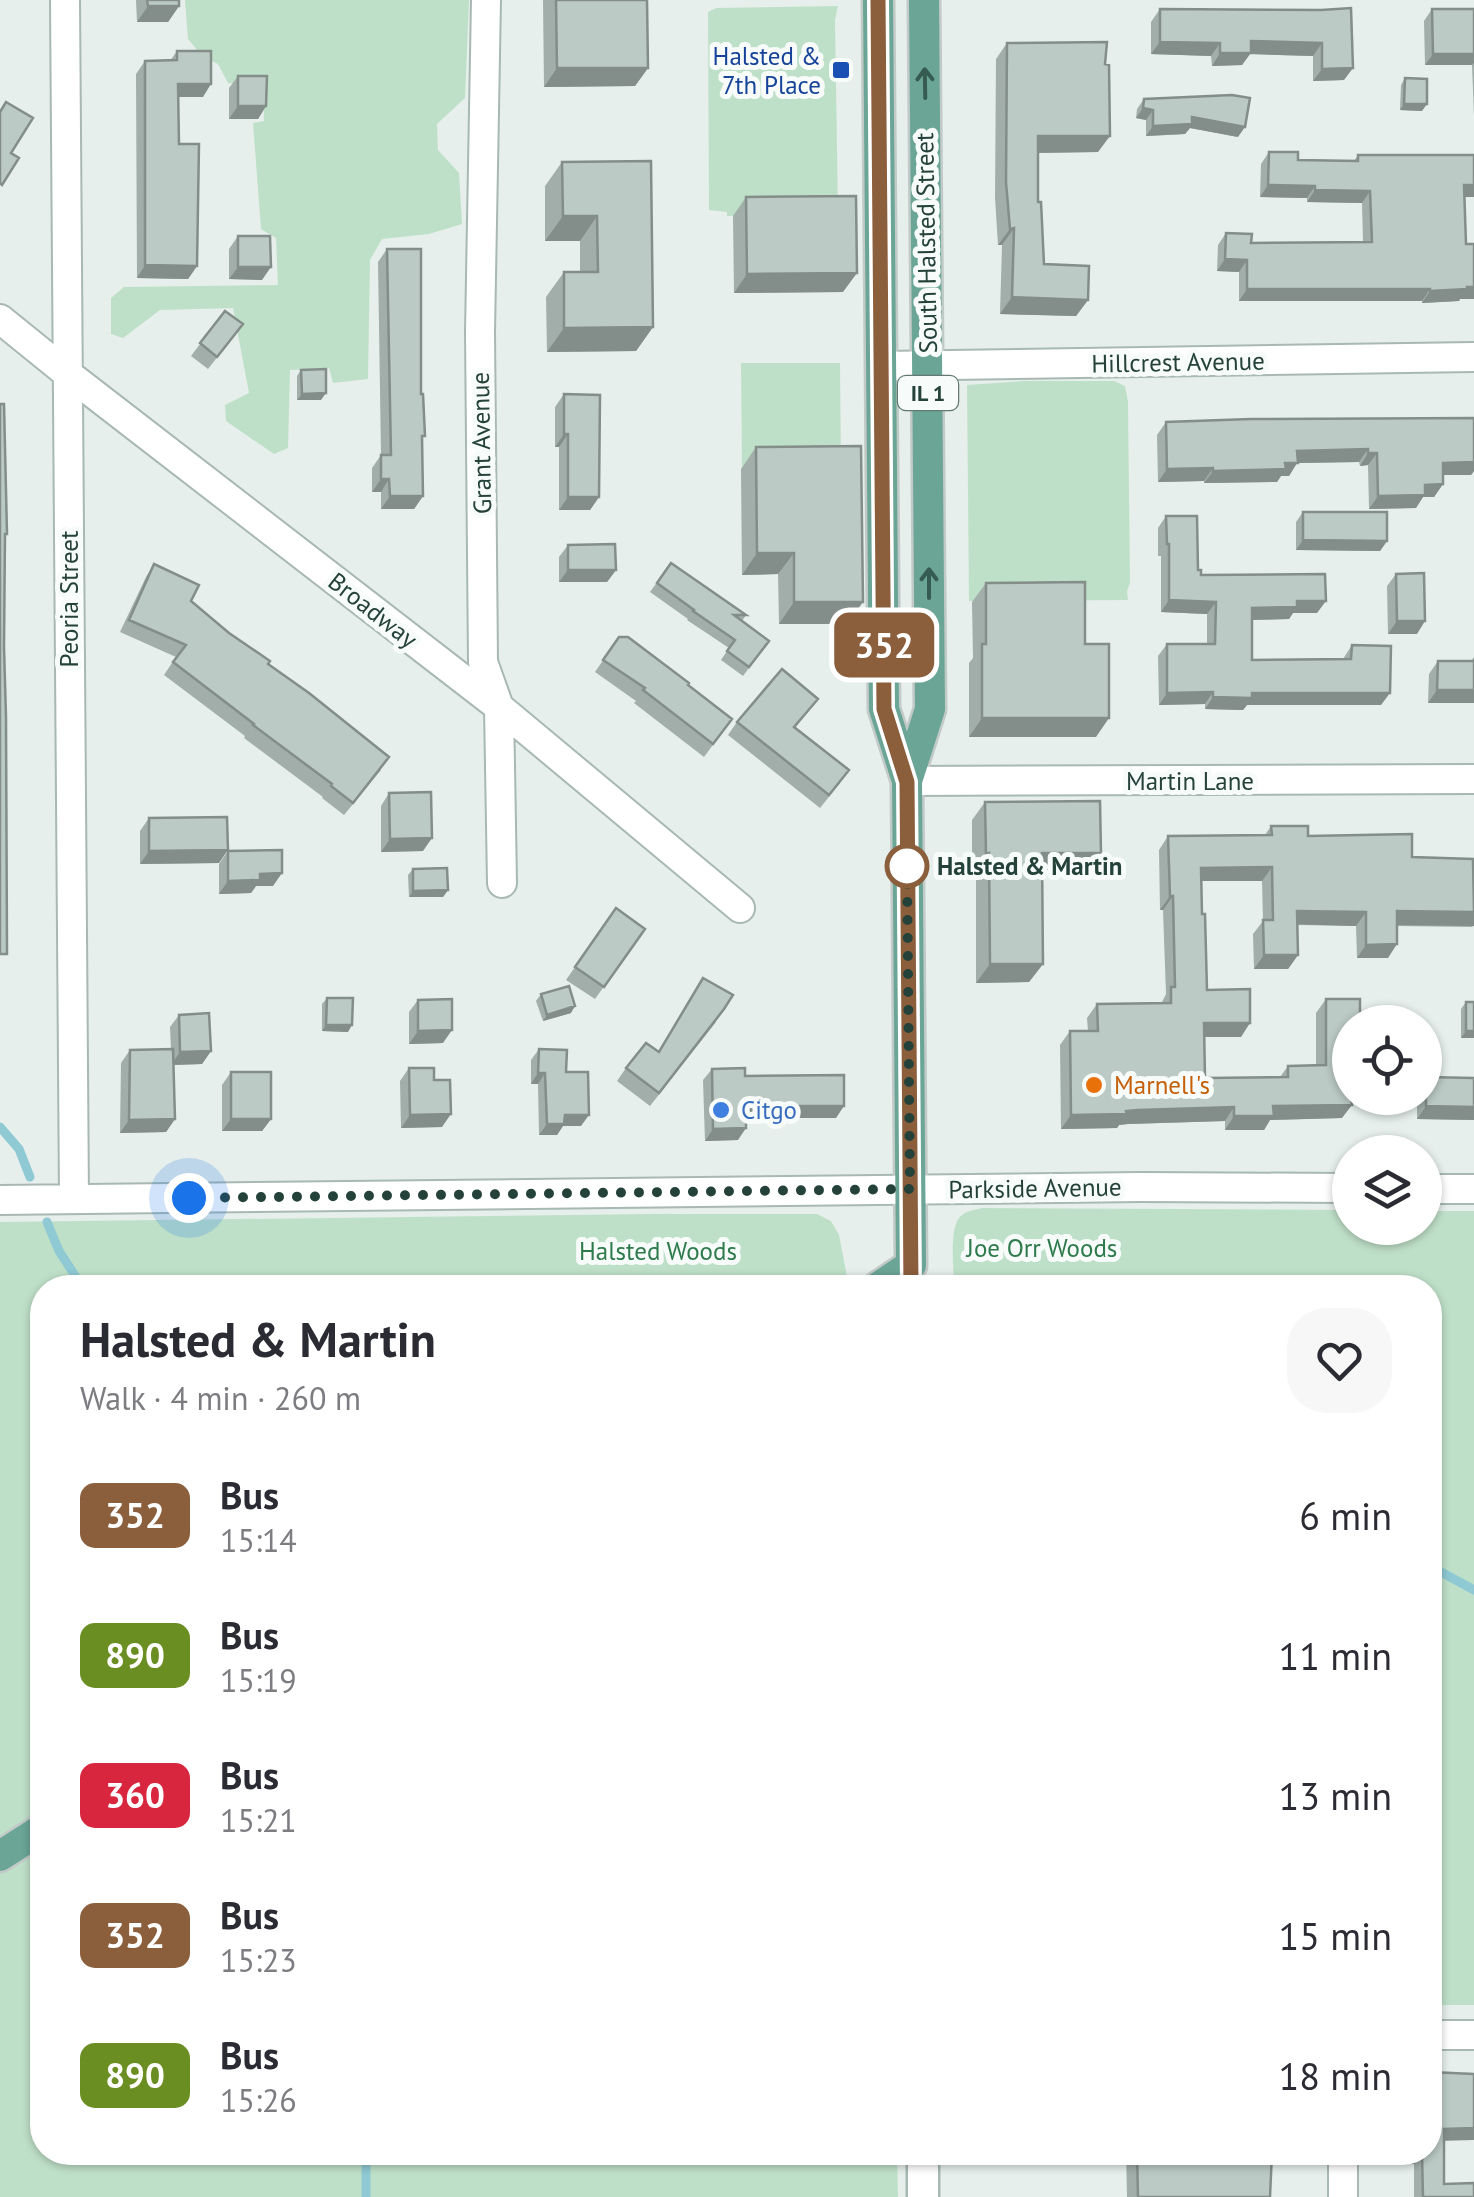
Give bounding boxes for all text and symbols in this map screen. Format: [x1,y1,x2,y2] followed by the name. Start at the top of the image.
[713,40,821,101] place label: Halsted & 7th Place
[830,59,852,81] marker: Halsted & 7th Place
[915,67,934,99] one-way arrow
[908,132,944,354] street label: South Halsted Street
[1091,344,1265,380] street label: Hillcrest Avenue
[464,372,498,514] street label: Grant Avenue
[898,376,958,410] road number: IL 1
[53,530,85,668] street label: Peoria Street
[322,565,424,655] street label: Broadway
[920,567,938,600] one-way arrow
[826,612,942,678] line badge: 352
[854,622,914,668] text: 352
[1126,765,1254,797] street label: Martin Lane
[886,845,928,887] marker: Halsted & Martin
[937,850,1122,882] place label: Halsted & Martin
[1332,1005,1442,1245] map controls
[1332,1005,1442,1115] button: locate
[1114,1069,1210,1101] place label: Marnell's
[1083,1074,1105,1096] marker: Marnell's
[741,1094,797,1126] place label: Citgo
[710,1099,732,1121] marker: Citgo
[1332,1135,1442,1245] button: layers
[948,1170,1122,1206] street label: Parkside Avenue
[164,1173,214,1223] your location
[966,1232,1117,1264] park label: Joe Orr Woods
[579,1235,737,1267] park label: Halsted Woods
[80,1308,436,1370] text: Halsted & Martin
[1287,1308,1392,1413] button: heart
[80,1377,361,1419] text: Walk · 4 min · 260 m
[220,1470,279,1519] text: Bus
[1299,1491,1392,1540] text: 6 min
[105,1492,165,1538] text: 352
[220,1519,297,1561] text: 15:14
[220,1610,279,1659] text: Bus
[1279,1631,1392,1680] text: 11 min
[105,1632,165,1678] text: 890
[220,1659,297,1701] text: 15:19
[220,1750,279,1799] text: Bus
[1279,1771,1392,1820] text: 13 min
[105,1772,165,1818] text: 360
[220,1799,297,1841] text: 15:21
[220,1890,279,1939] text: Bus
[1279,1911,1392,1960] text: 15 min
[105,1912,165,1958] text: 352
[220,1939,297,1981] text: 15:23
[220,2030,279,2079] text: Bus
[1279,2051,1392,2100] text: 18 min
[105,2052,165,2098] text: 890
[220,2079,297,2121] text: 15:26

